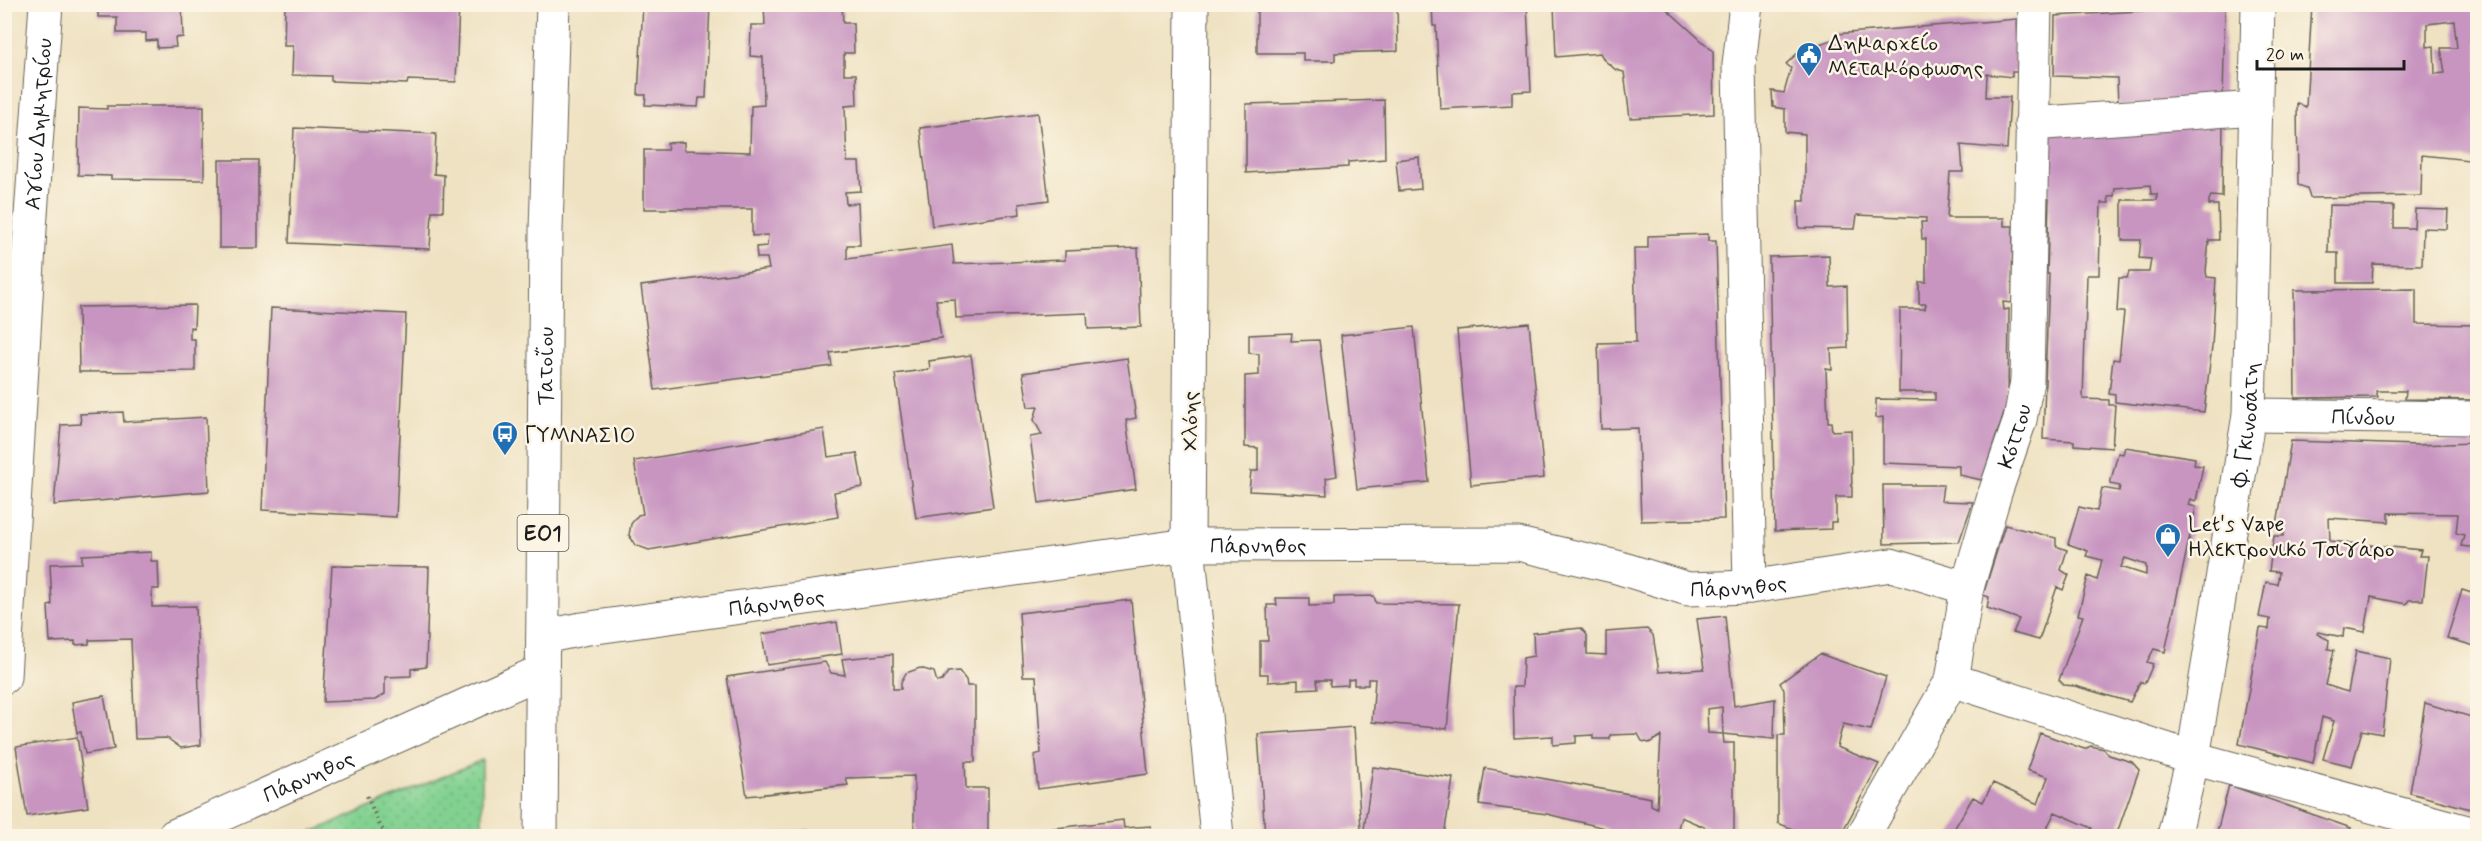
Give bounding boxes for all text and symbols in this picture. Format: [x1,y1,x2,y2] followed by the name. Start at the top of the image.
[1828,30,1983,83] place label: Δημαρχείο Μεταμόρφωσης
[2257,33,2404,71] scale bar
[19,37,60,211] street label: Αγίου Δημητρίου
[1794,40,1824,78] public building icon: Δημαρχείο Μεταμόρφωσης
[2266,43,2304,67] text: 20 m
[533,327,561,405] street label: Τατοΐου
[2225,362,2266,490] street label: Φ. Γκινοσάτη
[1177,391,1205,451] street label: Χλόης
[1992,402,2039,472] street label: Κόττου
[2331,404,2395,433] street label: Πίνδου
[490,419,520,457] bus stop icon: ΓΥΜΝΑΣΙΟ
[524,422,636,450] place label: ΓΥΜΝΑΣΙΟ
[2188,511,2395,564] place label: Let's Vape Ηλεκτρονικό Τσιγάρο
[518,515,568,551] road number: ΕΟ1
[2153,521,2183,559] shop icon: Let's Vape Ηλεκτρονικό Τσιγάρο
[1210,533,1307,561] street label: Πάρνηθος
[1690,569,1789,605] street label: Πάρνηθος
[727,584,826,625] street label: Πάρνηθος
[259,745,359,810] street label: Πάρνηθος

